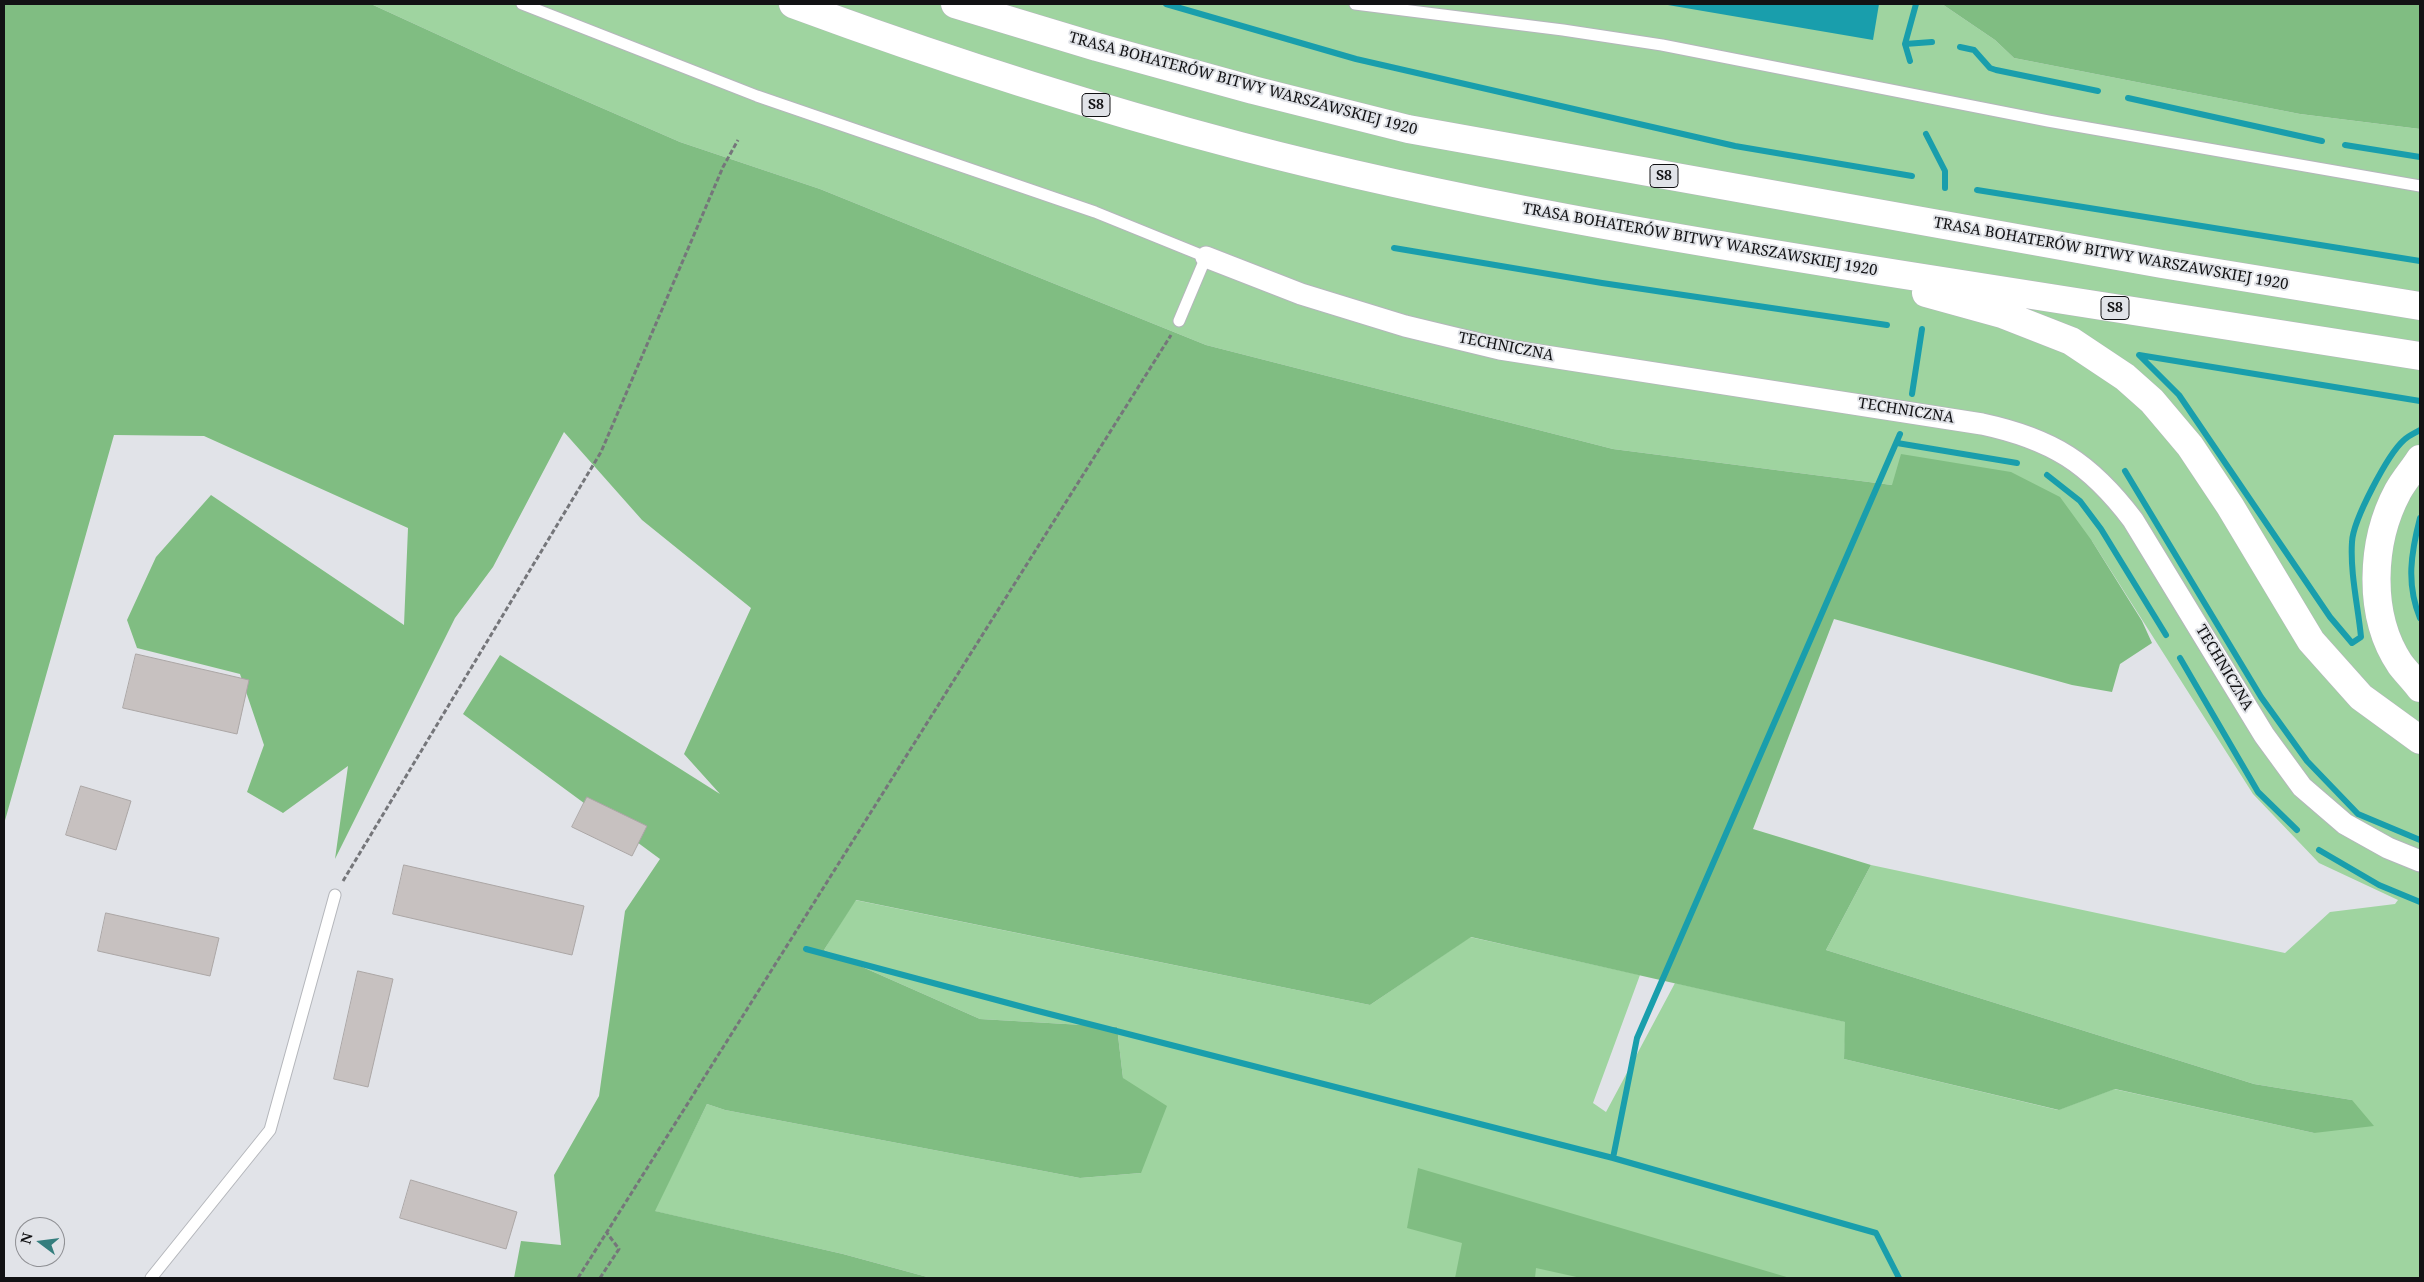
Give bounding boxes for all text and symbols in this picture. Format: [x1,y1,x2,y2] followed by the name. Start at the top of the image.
[1067,29,1419,139] street label: TRASA BOHATERÓW BITWY WARSZAWSKIEJ 1920
[1082,94,1110,116] road number: S8
[1650,165,1678,188] road number: S8
[1521,200,1879,280] street label: TRASA BOHATERÓW BITWY WARSZAWSKIEJ 1920
[1932,214,2290,294] street label: TRASA BOHATERÓW BITWY WARSZAWSKIEJ 1920
[2101,296,2129,320] road number: S8
[1457,329,1555,365] street label: TECHNICZNA
[1857,395,1955,427] street label: TECHNICZNA
[2191,622,2257,714] street label: TECHNICZNA
[15,1217,65,1267] north arrow
[15,1230,37,1246] text: N

